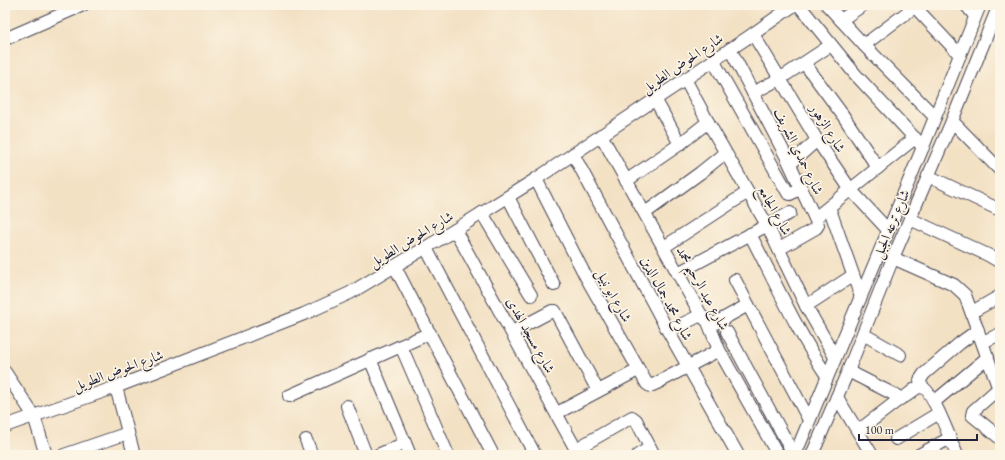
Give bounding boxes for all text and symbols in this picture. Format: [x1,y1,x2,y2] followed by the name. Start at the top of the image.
[638,29,728,100] street label: شارع الحوض الطويل
[802,99,850,157] street label: شارع الزهور
[768,105,828,199] street label: شارع حمدي الشريف
[750,182,796,241] street label: شارع الجامع
[868,187,916,263] street label: شارع ترعه الجبل
[366,207,458,274] street label: شارع الحوض الطويل
[668,243,734,336] street label: شارع عبد الرحيم محمد
[635,253,697,345] street label: شارع محمد جمال الدين
[589,265,636,327] street label: شارع ابو نبيل
[500,294,559,378] street label: شارع مسجد الهدى
[70,345,167,398] street label: شارع الحوض الطويل
[859,416,977,442] scale bar
[865,422,895,438] text: 100 m

